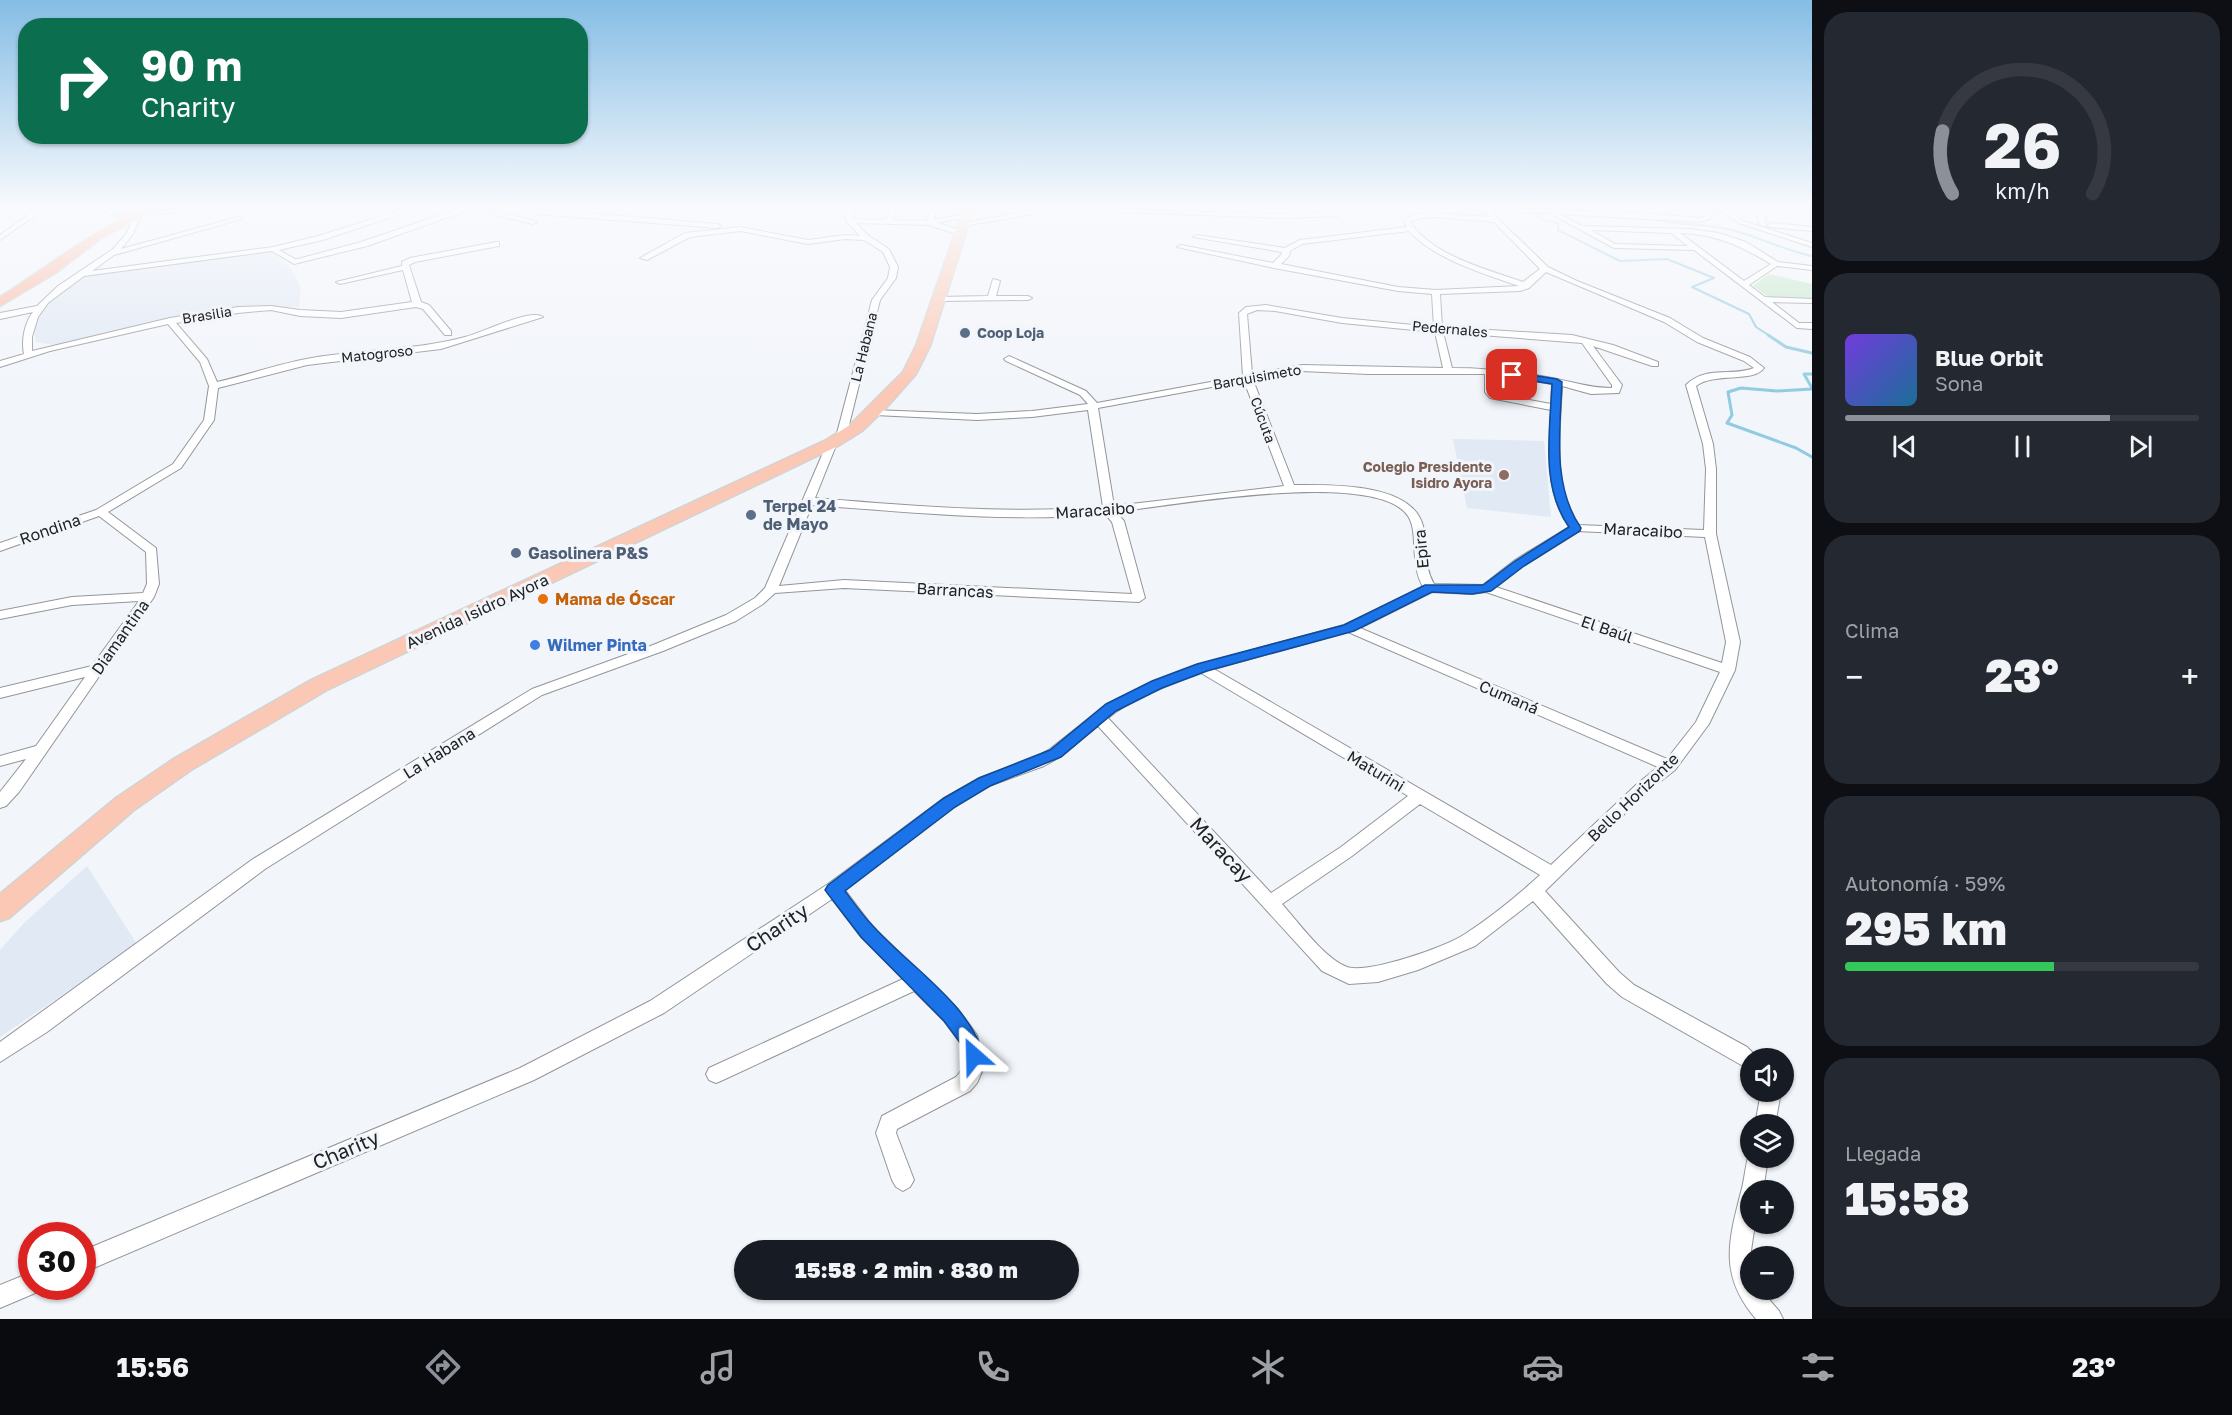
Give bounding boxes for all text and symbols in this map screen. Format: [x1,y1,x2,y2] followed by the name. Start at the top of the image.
[141,40,242,90] text: 90 m
[42,42,120,120] icon: right
[141,91,235,123] text: Charity
[1983,107,2061,182] text: 26
[1995,178,2049,204] text: km/h
[181,302,233,327] street label: Brasilia
[847,310,880,383] street label: La Habana
[1412,317,1489,340] street label: Pedernales
[977,324,1044,341] place label: Coop Loja
[958,326,972,340] marker: Coop Loja
[340,341,414,366] street label: Matogroso
[1935,344,2043,371] text: Blue Orbit
[1486,349,1537,400] pin
[1495,358,1528,391] icon: arrive
[1212,360,1302,393] street label: Barquisimeto
[1935,371,1983,395] text: Sona
[1247,395,1280,445] street label: Cúcuta
[1888,430,1921,463] icon: previous
[2006,430,2039,463] icon: pause
[2124,430,2157,463] icon: next
[1363,458,1492,491] place label: Colegio Presidente Isidro Ayora
[1497,468,1511,482] marker: Colegio Presidente Isidro Ayora
[763,496,836,534] place label: Terpel 24 de Mayo
[1055,497,1135,523] street label: Maracaibo
[744,508,758,522] marker: Terpel 24 de Mayo
[17,509,83,549] street label: Rondina
[1603,518,1683,542] street label: Maracaibo
[1409,529,1433,569] street label: Epira
[528,543,649,563] place label: Gasolinera P&S
[509,546,523,560] marker: Gasolinera P&S
[402,569,552,653] street label: Avenida Isidro Ayora
[916,578,994,602] street label: Barrancas
[555,589,675,609] place label: Mama de Óscar
[536,592,550,606] marker: Mama de Óscar
[87,596,153,678] street label: Diamantina
[1578,611,1636,647] street label: El Baúl
[1845,618,1899,642] text: Clima
[547,635,647,655] place label: Wilmer Pinta
[528,638,542,652] marker: Wilmer Pinta
[1985,648,2059,702] text: 23°
[1845,657,1863,696] text: −
[2181,657,2199,696] text: +
[1476,676,1542,718] street label: Cumaná
[399,723,479,783] street label: La Habana
[1344,746,1408,796] street label: Maturini
[1583,748,1683,846] street label: Bello Horizonte
[1186,812,1258,887] street label: Maracay
[1845,871,2005,895] text: Autonomía · 59%
[741,898,812,957] street label: Charity
[1845,901,2007,955] text: 295 km
[942,1024,1006,1088] position arrow
[1740,1048,1794,1300] map controls
[1740,1048,1794,1102] button: sound
[1740,1114,1794,1168] button: layers
[309,1124,383,1174] street label: Charity
[1845,1141,1921,1165] text: Llegada
[1845,1171,1970,1225] text: 15:58
[1740,1180,1794,1234] button: +
[18,1222,96,1300] speed limit sign: 30
[1740,1246,1794,1300] button: −
[795,1256,1018,1283] text: 15:58 · 2 min · 830 m
[422,1346,464,1388] icon: directions
[697,1346,739,1388] icon: music
[972,1346,1014,1388] icon: phone
[1247,1346,1289,1388] icon: climate
[1522,1346,1564,1388] icon: car
[1797,1346,1839,1388] icon: filters
[116,1351,189,1383] text: 15:56
[2072,1351,2116,1383] text: 23°

